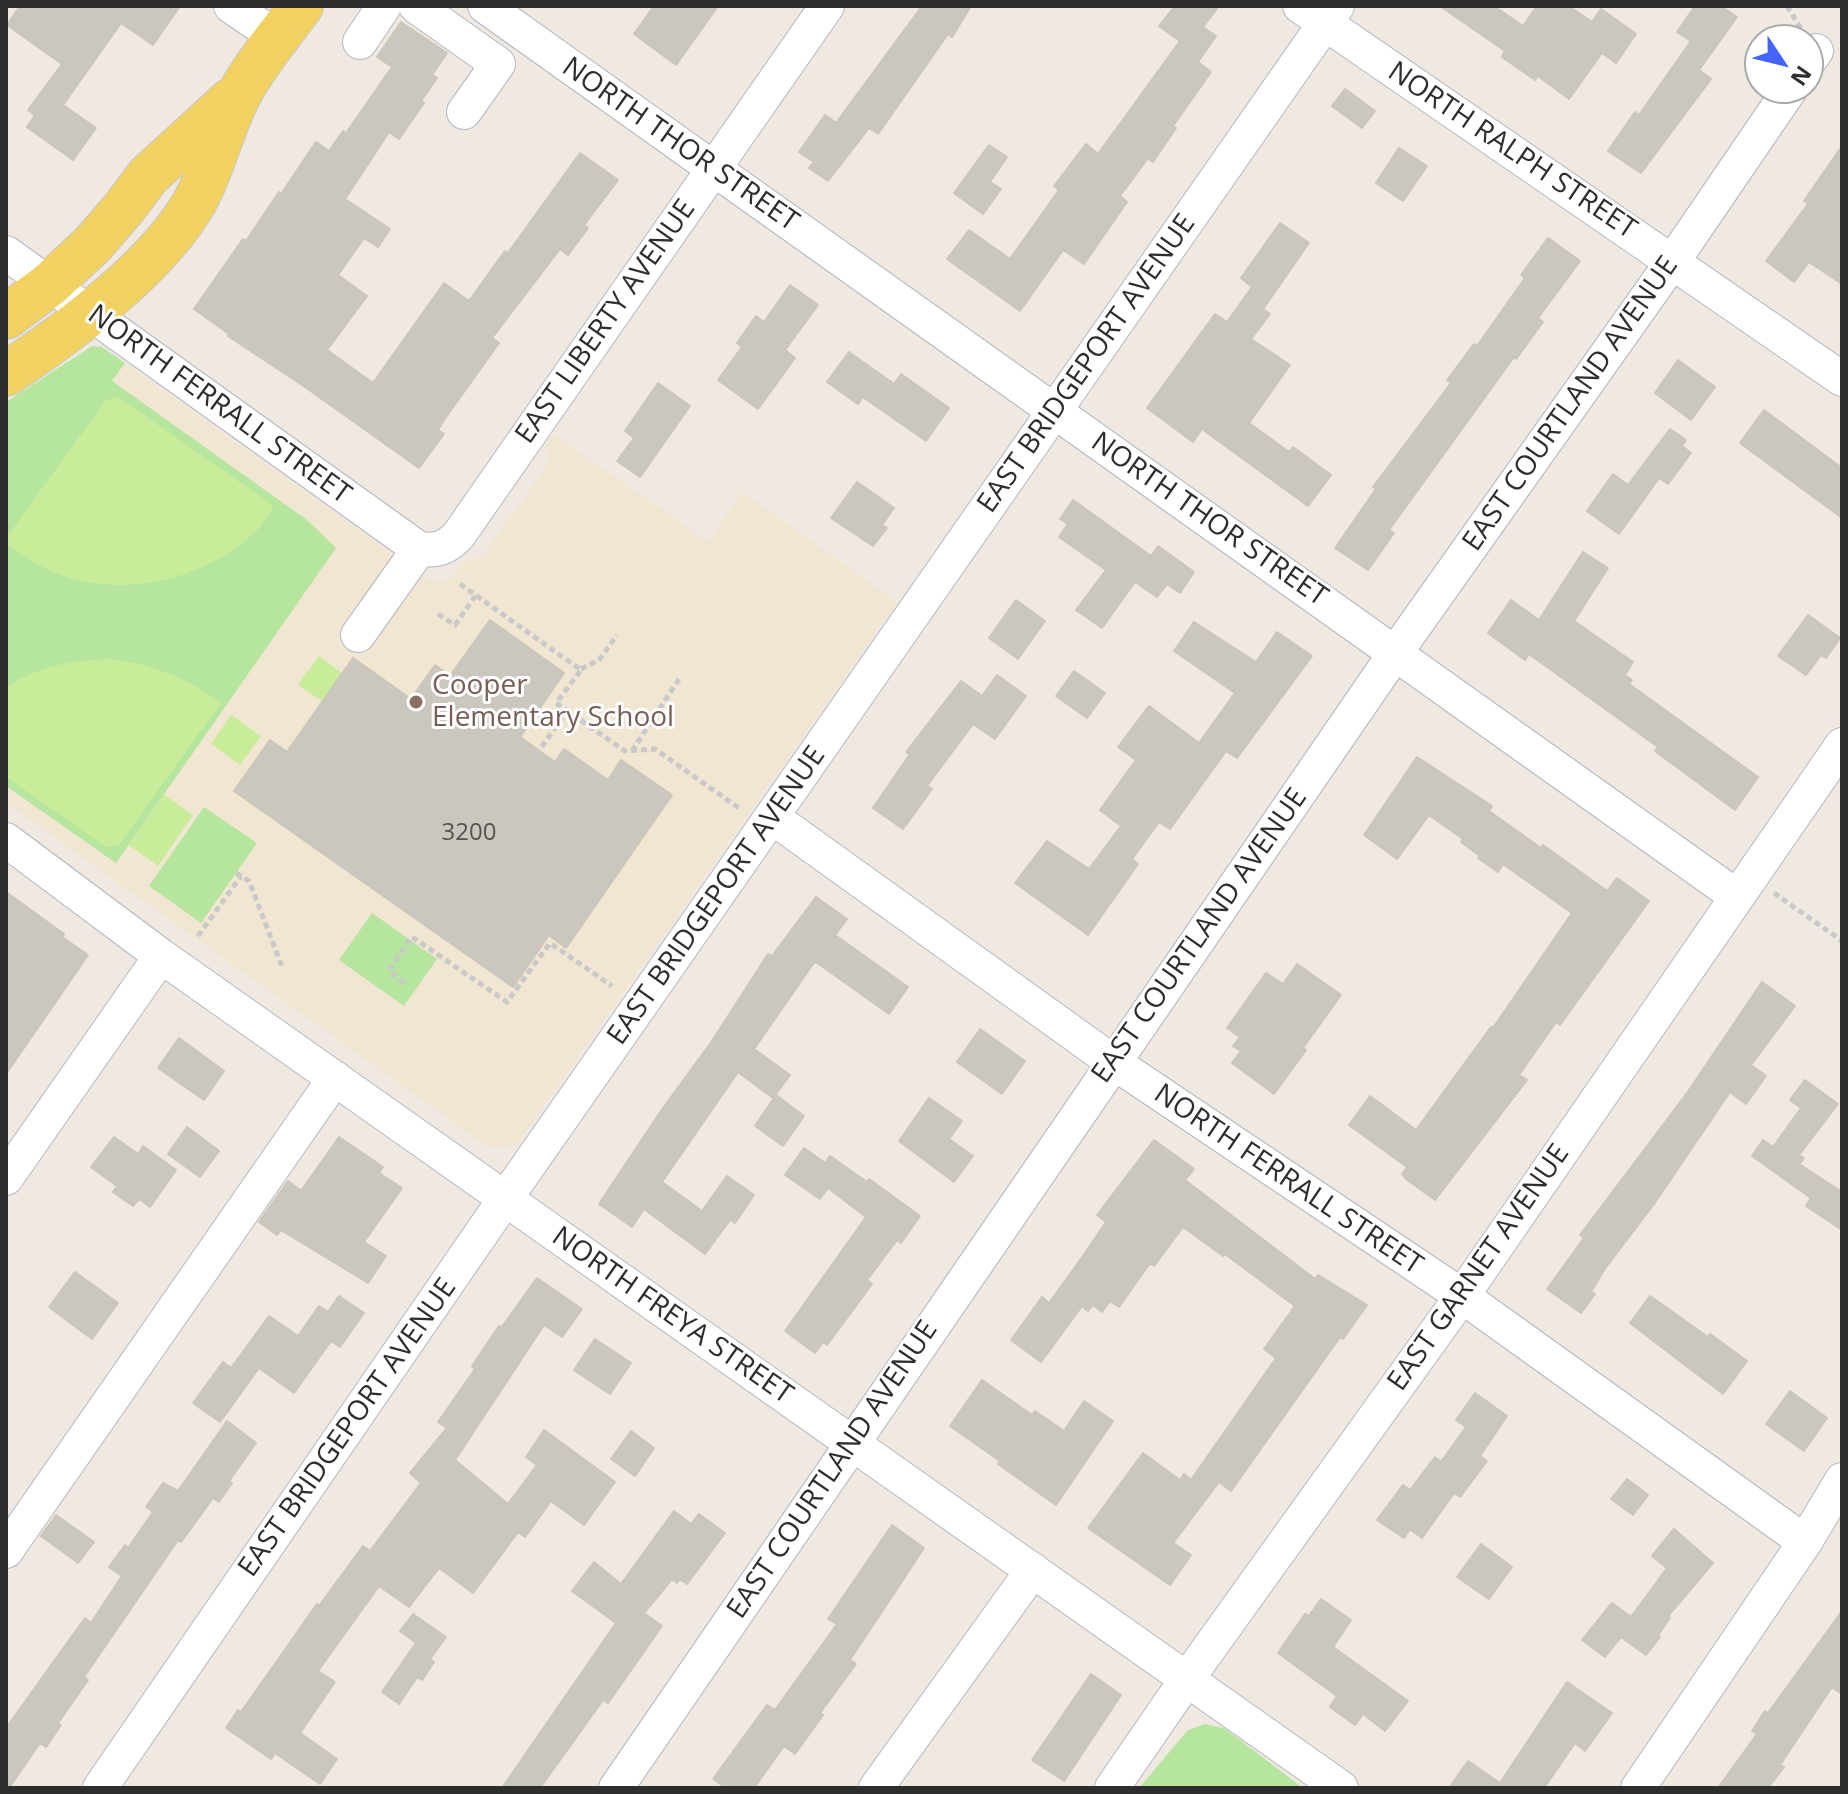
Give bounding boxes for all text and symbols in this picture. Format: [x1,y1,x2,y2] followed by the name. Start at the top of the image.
[1744,24,1824,104] north arrow
[555,51,805,239] street label: NORTH THOR STREET
[1381,55,1643,247] street label: NORTH RALPH STREET
[1785,61,1819,93] text: N
[509,194,703,450] street label: EAST LIBERTY AVENUE
[971,208,1203,520] street label: EAST BRIDGEPORT AVENUE
[1456,250,1686,558] street label: EAST COURTLAND AVENUE
[81,298,357,512] street label: NORTH FERRALL STREET
[1084,426,1334,614] street label: NORTH THOR STREET
[432,669,674,735] place label: Cooper Elementary School
[407,693,425,711] marker: Cooper Elementary School
[601,740,833,1052] street label: EAST BRIDGEPORT AVENUE
[1085,782,1315,1090] street label: EAST COURTLAND AVENUE
[442,819,496,847] house number: 3200
[1147,1077,1429,1283] street label: NORTH FERRALL STREET
[1381,1138,1577,1398] street label: EAST GARNET AVENUE
[545,1220,799,1412] street label: NORTH FREYA STREET
[232,1272,464,1584] street label: EAST BRIDGEPORT AVENUE
[721,1315,945,1625] street label: EAST COURTLAND AVENUE

